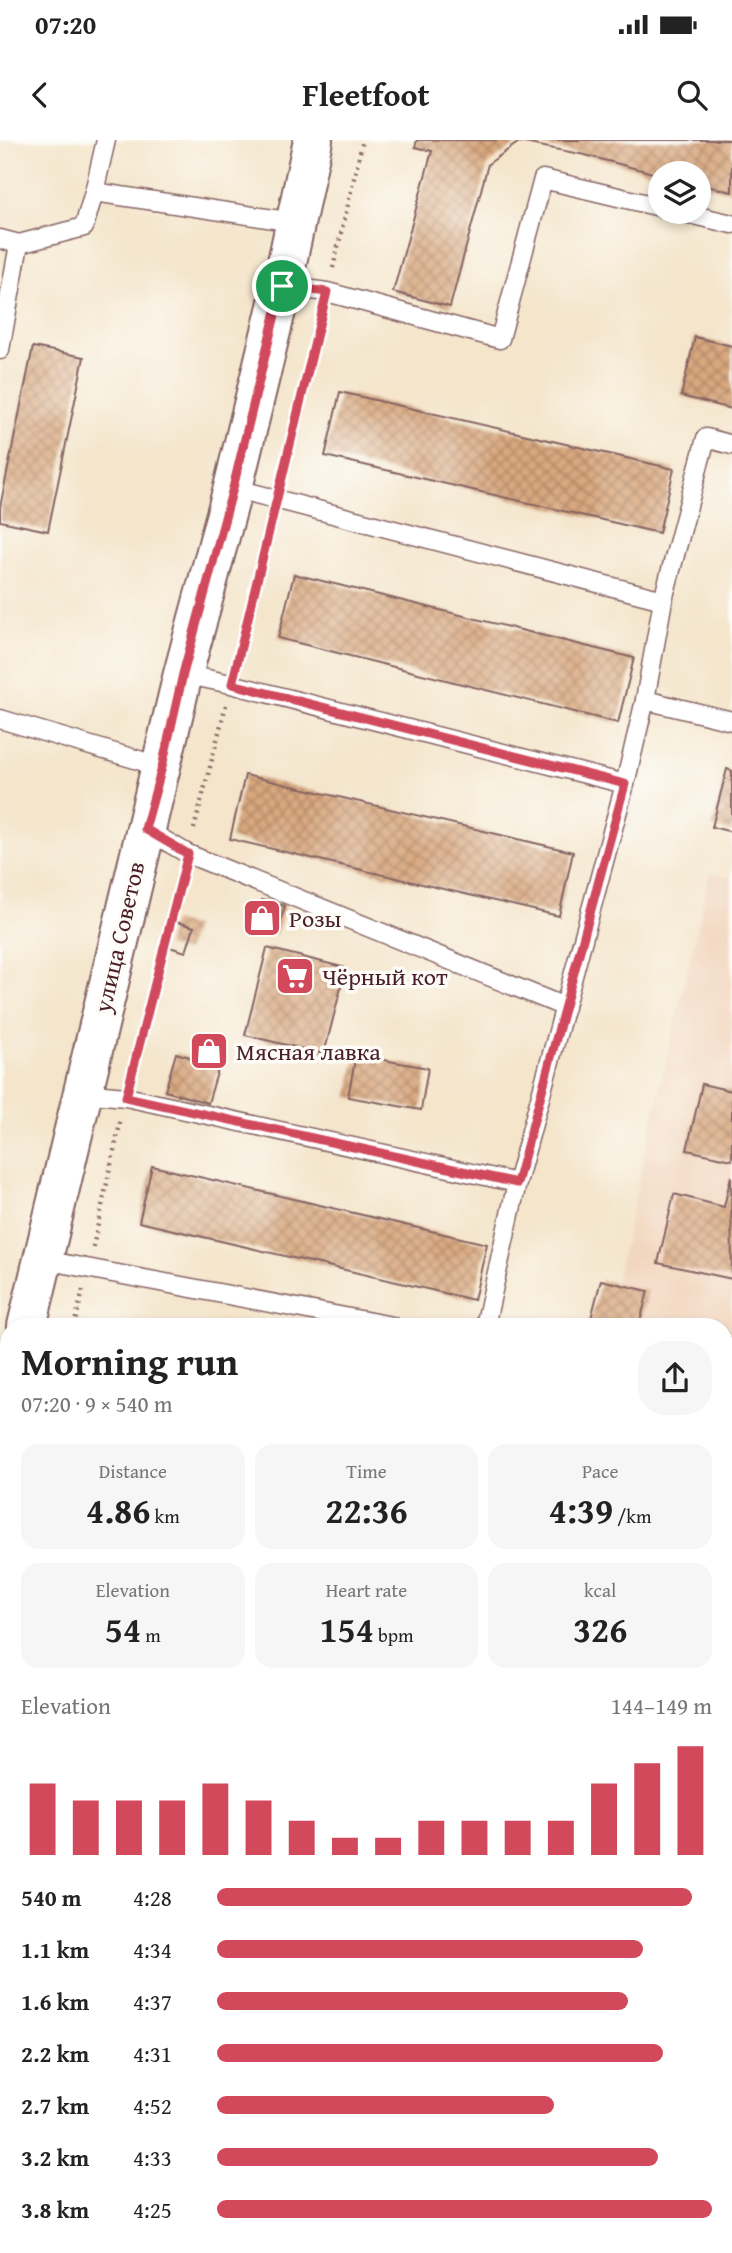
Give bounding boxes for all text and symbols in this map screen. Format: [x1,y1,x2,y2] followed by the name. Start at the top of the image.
[35,5,96,44] text: 07:20
[302,71,430,118] text: Fleetfoot
[21,76,59,114] icon: back
[673,76,711,114] icon: search
[648,161,711,224] map controls
[648,161,711,224] button: layers
[252,256,312,316] pin
[263,267,301,305] icon: arrive
[84,858,153,1017] street label: улица Советов
[241,897,283,939] shop icon: Розы
[289,901,342,936] place label: Розы
[274,955,316,997] supermarket icon: Чёрный кот
[322,959,448,994] place label: Чёрный кот
[188,1030,230,1072] shop icon: Мясная лавка
[236,1034,381,1069] place label: Мясная лавка
[21,1333,238,1389] text: Morning run
[638,1341,712,1415] button: share
[21,1387,173,1420] text: 07:20 · 9 × 540 m
[99,1457,167,1485] text: Distance
[346,1457,387,1485] text: Time
[582,1457,618,1485] text: Pace
[86,1485,150,1536] text: 4.86
[325,1485,408,1536] text: 22:36
[549,1485,613,1536] text: 4:39
[150,1502,180,1530] text: km
[613,1502,651,1530] text: /km
[96,1576,170,1604] text: Elevation
[326,1576,407,1604] text: Heart rate
[584,1576,616,1604] text: kcal
[105,1604,141,1655] text: 54
[319,1604,374,1655] text: 154
[573,1604,627,1655] text: 326
[141,1621,161,1649] text: m
[374,1621,414,1649] text: bpm
[21,1689,111,1722] text: Elevation
[611,1689,712,1722] text: 144–149 m
[21,1881,82,1914] text: 540 m
[133,1881,172,1914] text: 4:28
[21,1933,89,1966] text: 1.1 km
[133,1933,172,1966] text: 4:34
[21,1985,89,2018] text: 1.6 km
[133,1985,172,2018] text: 4:37
[21,2037,89,2070] text: 2.2 km
[133,2037,172,2070] text: 4:31
[21,2089,89,2122] text: 2.7 km
[133,2089,172,2122] text: 4:52
[21,2141,89,2174] text: 3.2 km
[133,2141,172,2174] text: 4:33
[21,2193,89,2226] text: 3.8 km
[133,2193,172,2226] text: 4:25

